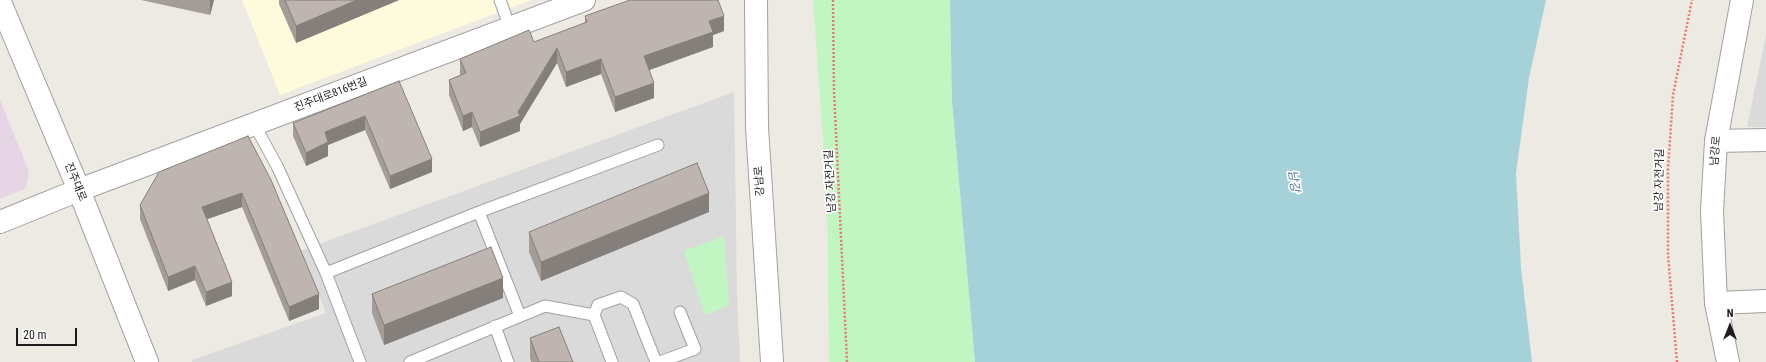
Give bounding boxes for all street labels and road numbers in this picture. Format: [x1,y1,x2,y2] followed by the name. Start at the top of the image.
[293,75,369,115] street label: 진주대로816번길
[1708,135,1724,167] street label: 남강로
[1653,148,1667,212] street label: 남강 자전거길
[823,149,839,213] street label: 남강 자전거길
[61,161,89,203] street label: 진주대로
[752,165,768,197] street label: 강남로

